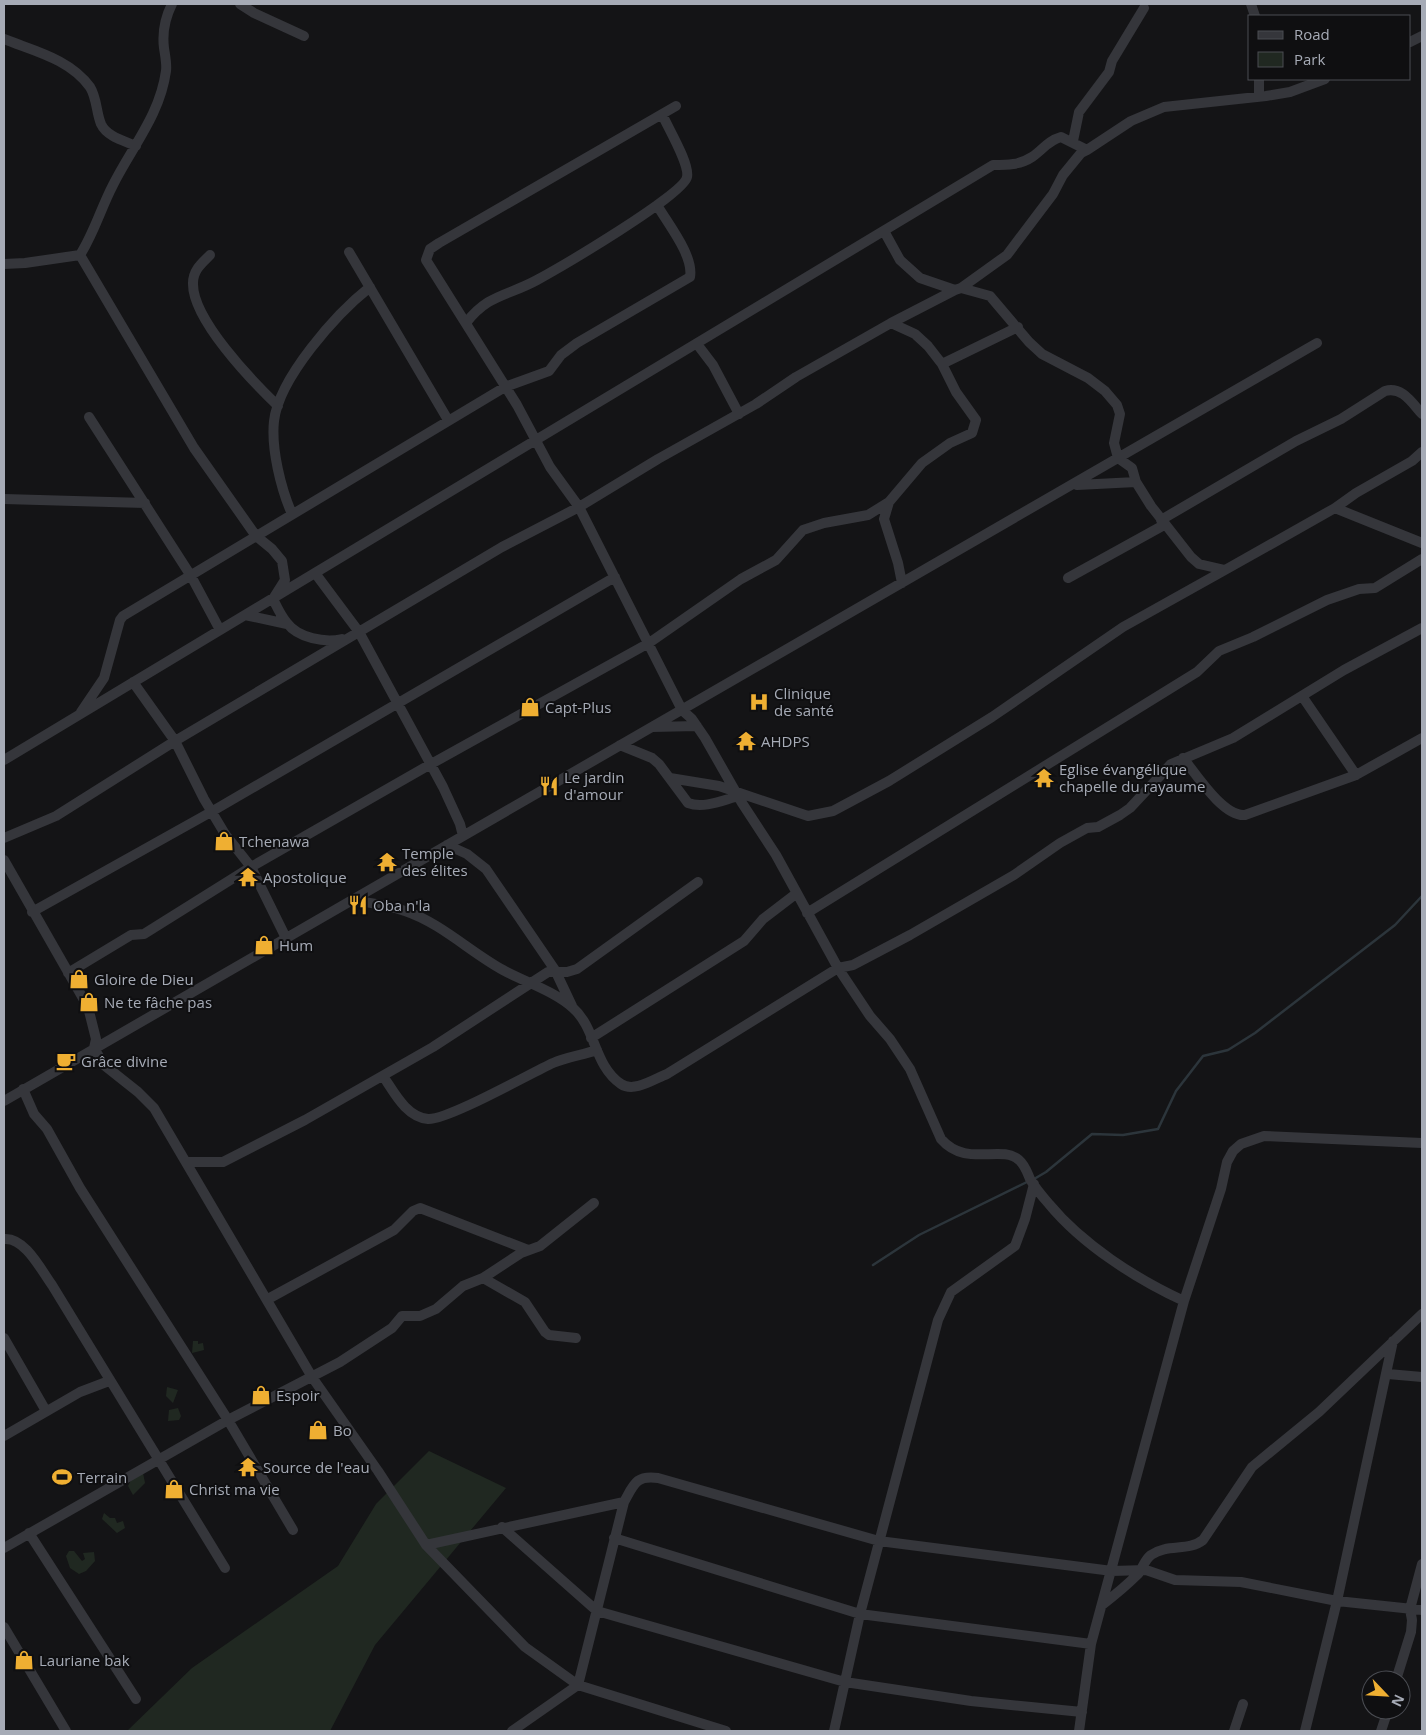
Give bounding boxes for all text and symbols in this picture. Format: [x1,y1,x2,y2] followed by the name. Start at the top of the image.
[1248,15,1411,80] legend
[1294,24,1330,44] text: Road
[1294,49,1325,69] text: Park
[774,683,834,720] place label: Clinique de santé
[748,691,770,713] hospital icon: Clinique de santé
[519,696,541,718] shop icon: Capt-Plus
[545,697,611,717] place label: Capt-Plus
[735,730,757,752] temple icon: AHDPS
[761,731,810,751] place label: AHDPS
[1059,759,1205,796] place label: Eglise évangélique chapelle du rayaume
[564,767,625,804] place label: Le jardin d'amour
[1033,767,1055,789] temple icon: Eglise évangélique chapelle du rayaume
[538,775,560,797] restaurant icon: Le jardin d'amour
[213,830,235,852] shop icon: Tchenawa
[239,831,310,851] place label: Tchenawa
[402,843,468,880] place label: Temple des élites
[376,851,398,873] temple icon: Temple des élites
[237,866,259,888] temple icon: Apostolique
[263,867,347,887] place label: Apostolique
[347,894,369,916] restaurant icon: Oba n'la
[373,895,431,915] place label: Oba n'la
[253,934,275,956] shop icon: Hum
[279,935,313,955] place label: Hum
[68,968,90,990] shop icon: Gloire de Dieu
[94,969,194,989] place label: Gloire de Dieu
[78,991,100,1013] shop icon: Ne te fâche pas
[104,992,212,1012] place label: Ne te fâche pas
[55,1050,77,1072] cafe icon: Grâce divine
[81,1051,168,1071] place label: Grâce divine
[250,1384,272,1406] shop icon: Espoir
[276,1385,320,1405] place label: Espoir
[307,1419,329,1441] shop icon: Bo
[333,1420,352,1440] place label: Bo
[237,1456,259,1478] temple icon: Source de l'eau
[263,1457,370,1477] place label: Source de l'eau
[51,1466,73,1488] sports icon: Terrain
[77,1467,127,1487] place label: Terrain
[163,1478,185,1500] shop icon: Christ ma vie
[189,1479,280,1499] place label: Christ ma vie
[13,1649,35,1671] shop icon: Lauriane bak
[39,1650,130,1670] place label: Lauriane bak
[1361,1670,1411,1720] north arrow
[1387,1692,1409,1710] text: N

